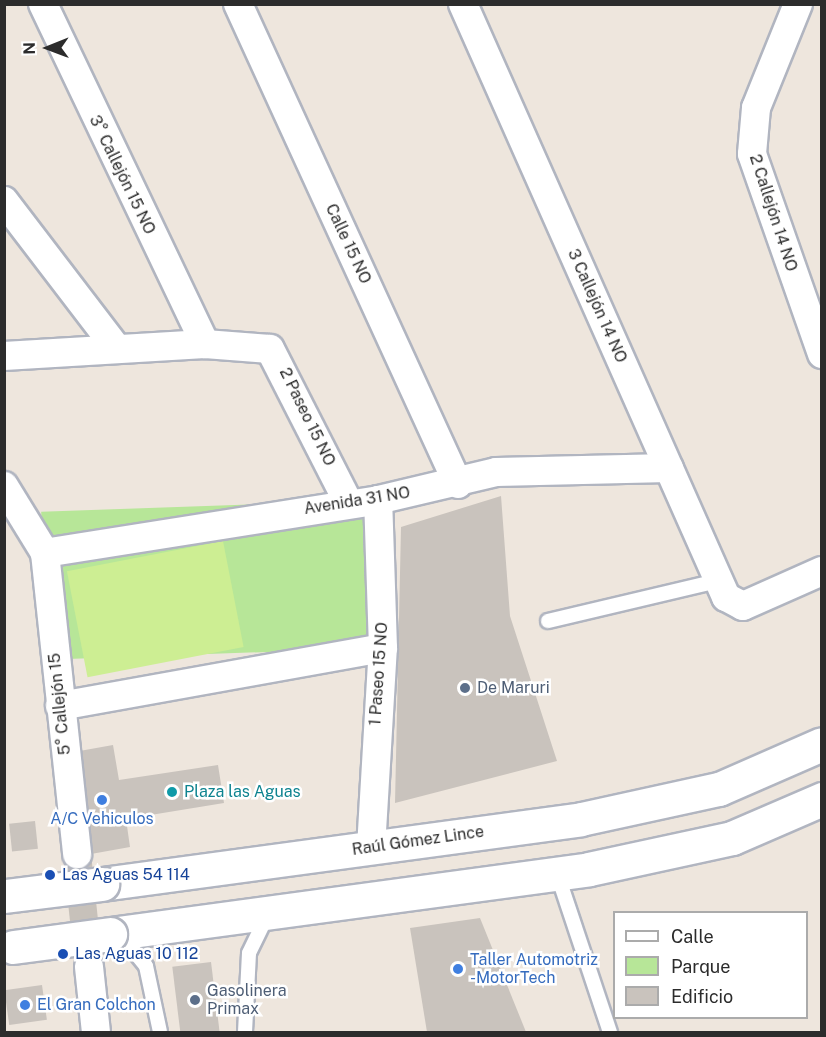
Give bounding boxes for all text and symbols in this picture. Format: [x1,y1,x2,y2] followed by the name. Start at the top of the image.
[18,18,78,78] north arrow
[20,42,39,55] text: N
[85,112,159,238] street label: 3° Callejón 15 NO
[745,152,801,274] street label: 2 Callejón 14 NO
[321,201,375,287] street label: Calle 15 NO
[563,246,631,366] street label: 3 Callejón 14 NO
[275,365,339,469] street label: 2 Paseo 15 NO
[303,483,411,519] street label: Avenida 31 NO
[366,622,392,726] street label: 1 Paseo 15 NO
[45,652,75,756] street label: 5° Callejón 15
[477,678,550,698] place label: De Maruri
[458,681,472,695] marker: De Maruri
[184,782,301,802] place label: Plaza las Aguas
[165,785,179,799] marker: Plaza las Aguas
[95,793,109,807] marker: A/C Vehiculos
[50,809,154,829] place label: A/C Vehiculos
[351,822,485,860] street label: Raúl Gómez Lince
[62,865,190,885] place label: Las Aguas 54 114
[43,868,57,882] marker: Las Aguas 54 114
[613,911,808,1019] legend
[671,926,714,947] text: Calle
[75,944,198,964] place label: Las Aguas 10 112
[56,947,70,961] marker: Las Aguas 10 112
[470,950,598,988] place label: Taller Automotriz -MotorTech
[671,956,731,977] text: Parque
[451,962,465,976] marker: Taller Automotriz -MotorTech
[207,981,287,1019] place label: Gasolinera Primax
[671,986,733,1007] text: Edificio
[188,993,202,1007] marker: Gasolinera Primax
[37,995,156,1015] place label: El Gran Colchon
[18,998,32,1012] marker: El Gran Colchon

